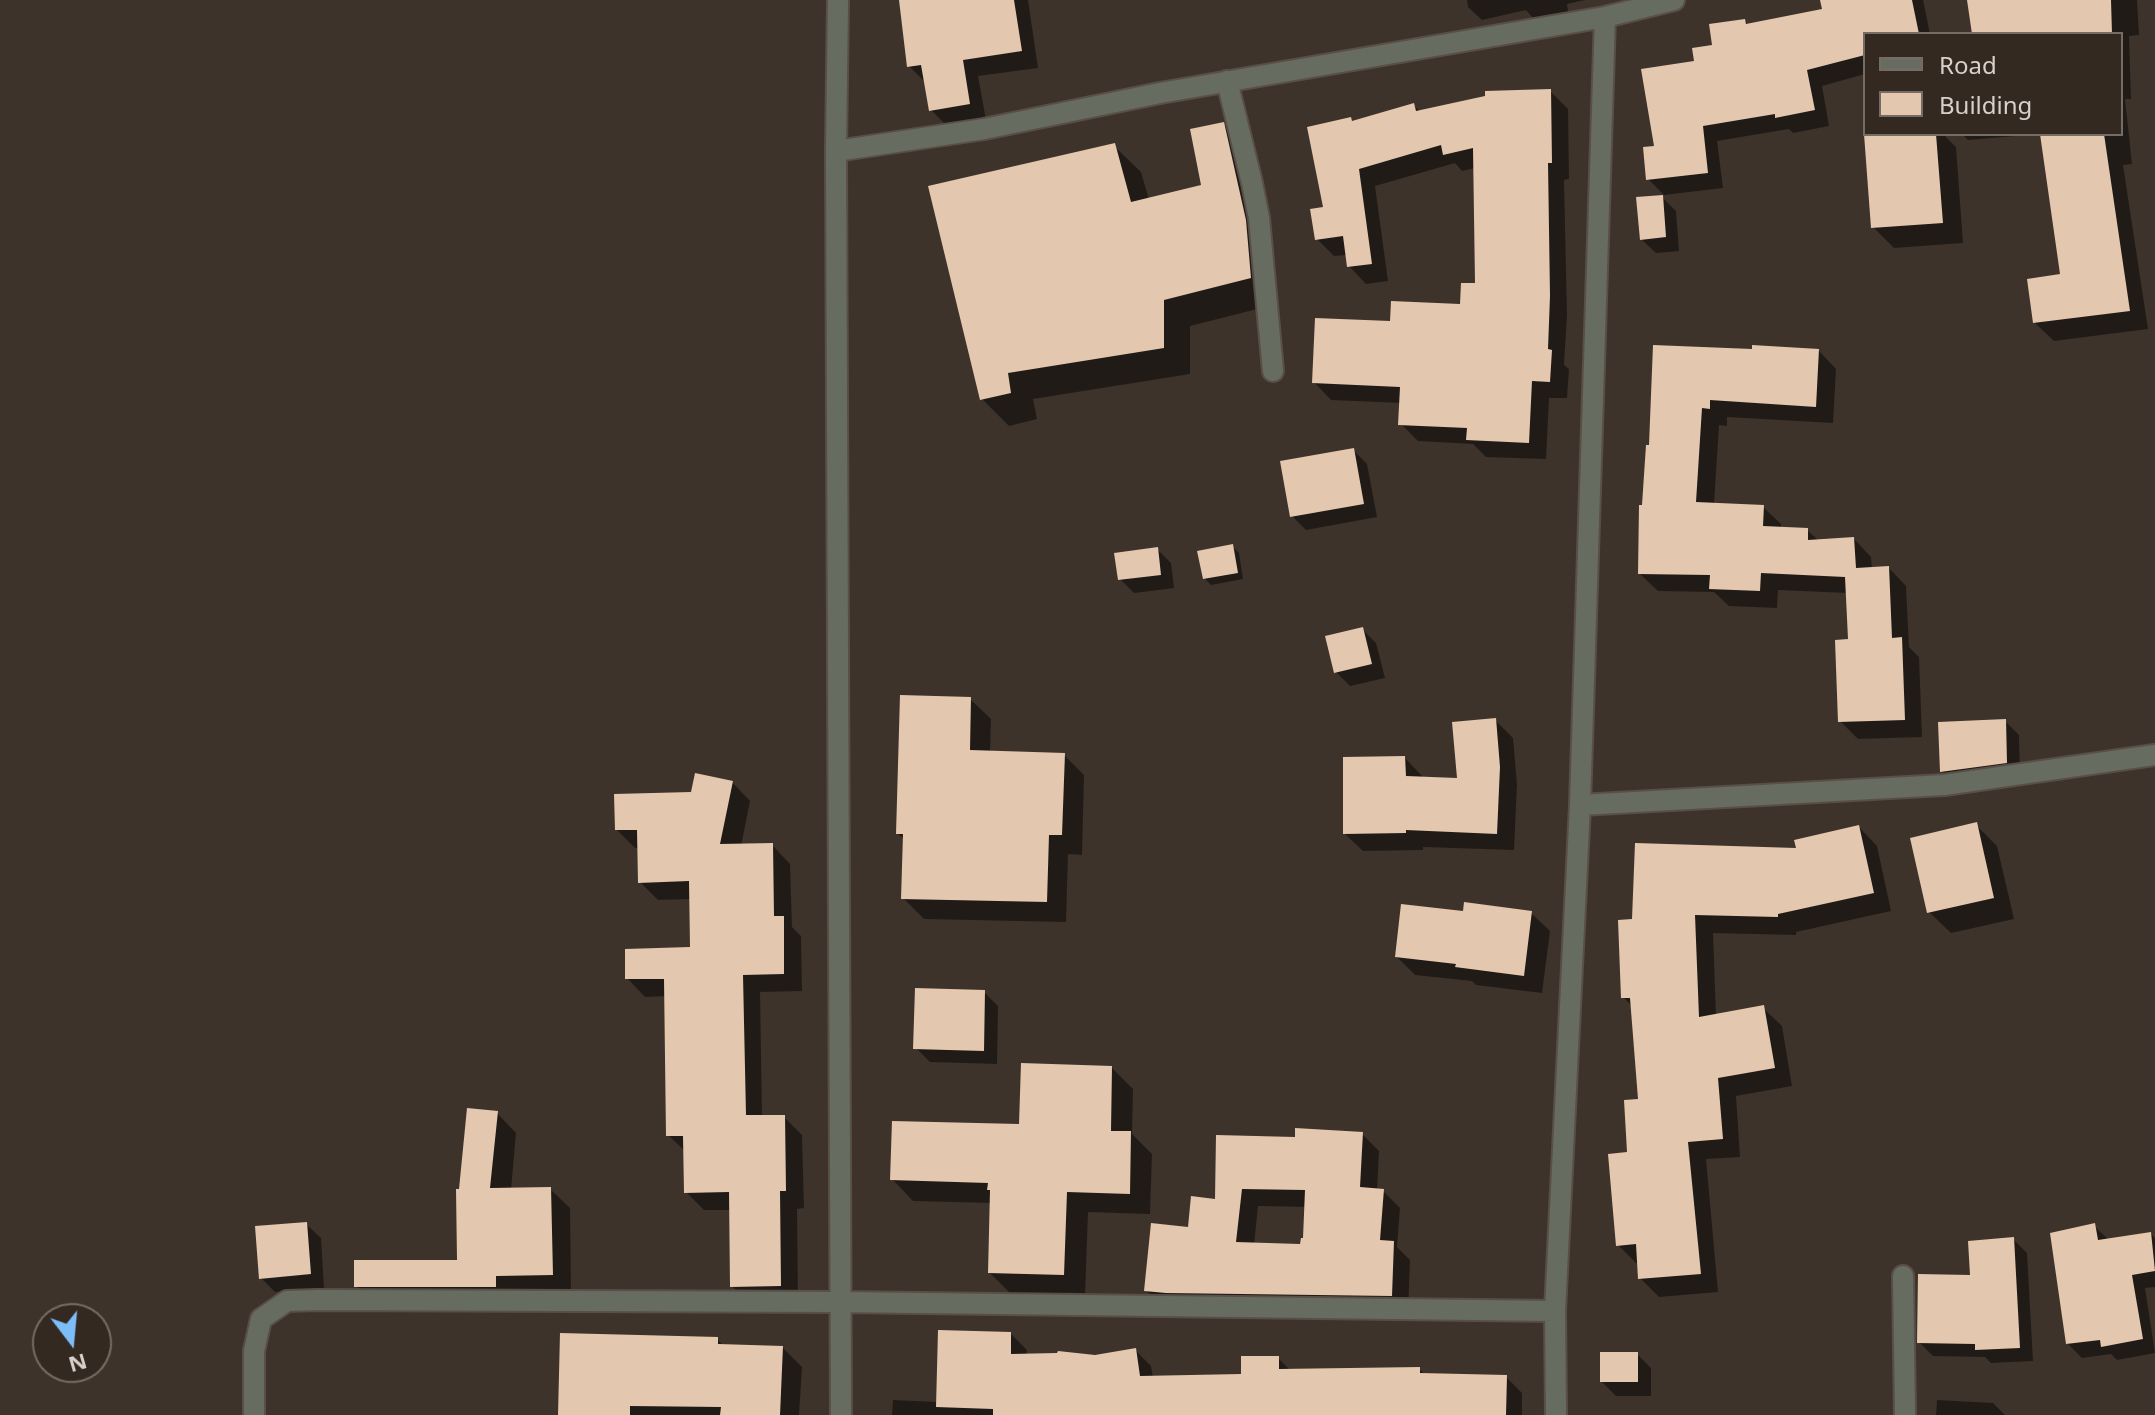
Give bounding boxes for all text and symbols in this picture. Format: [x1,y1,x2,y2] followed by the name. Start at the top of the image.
[1863,32,2123,136] legend
[1939,48,1997,81] text: Road
[1939,88,2032,121] text: Building
[32,1303,112,1383] north arrow
[65,1347,91,1381] text: N

